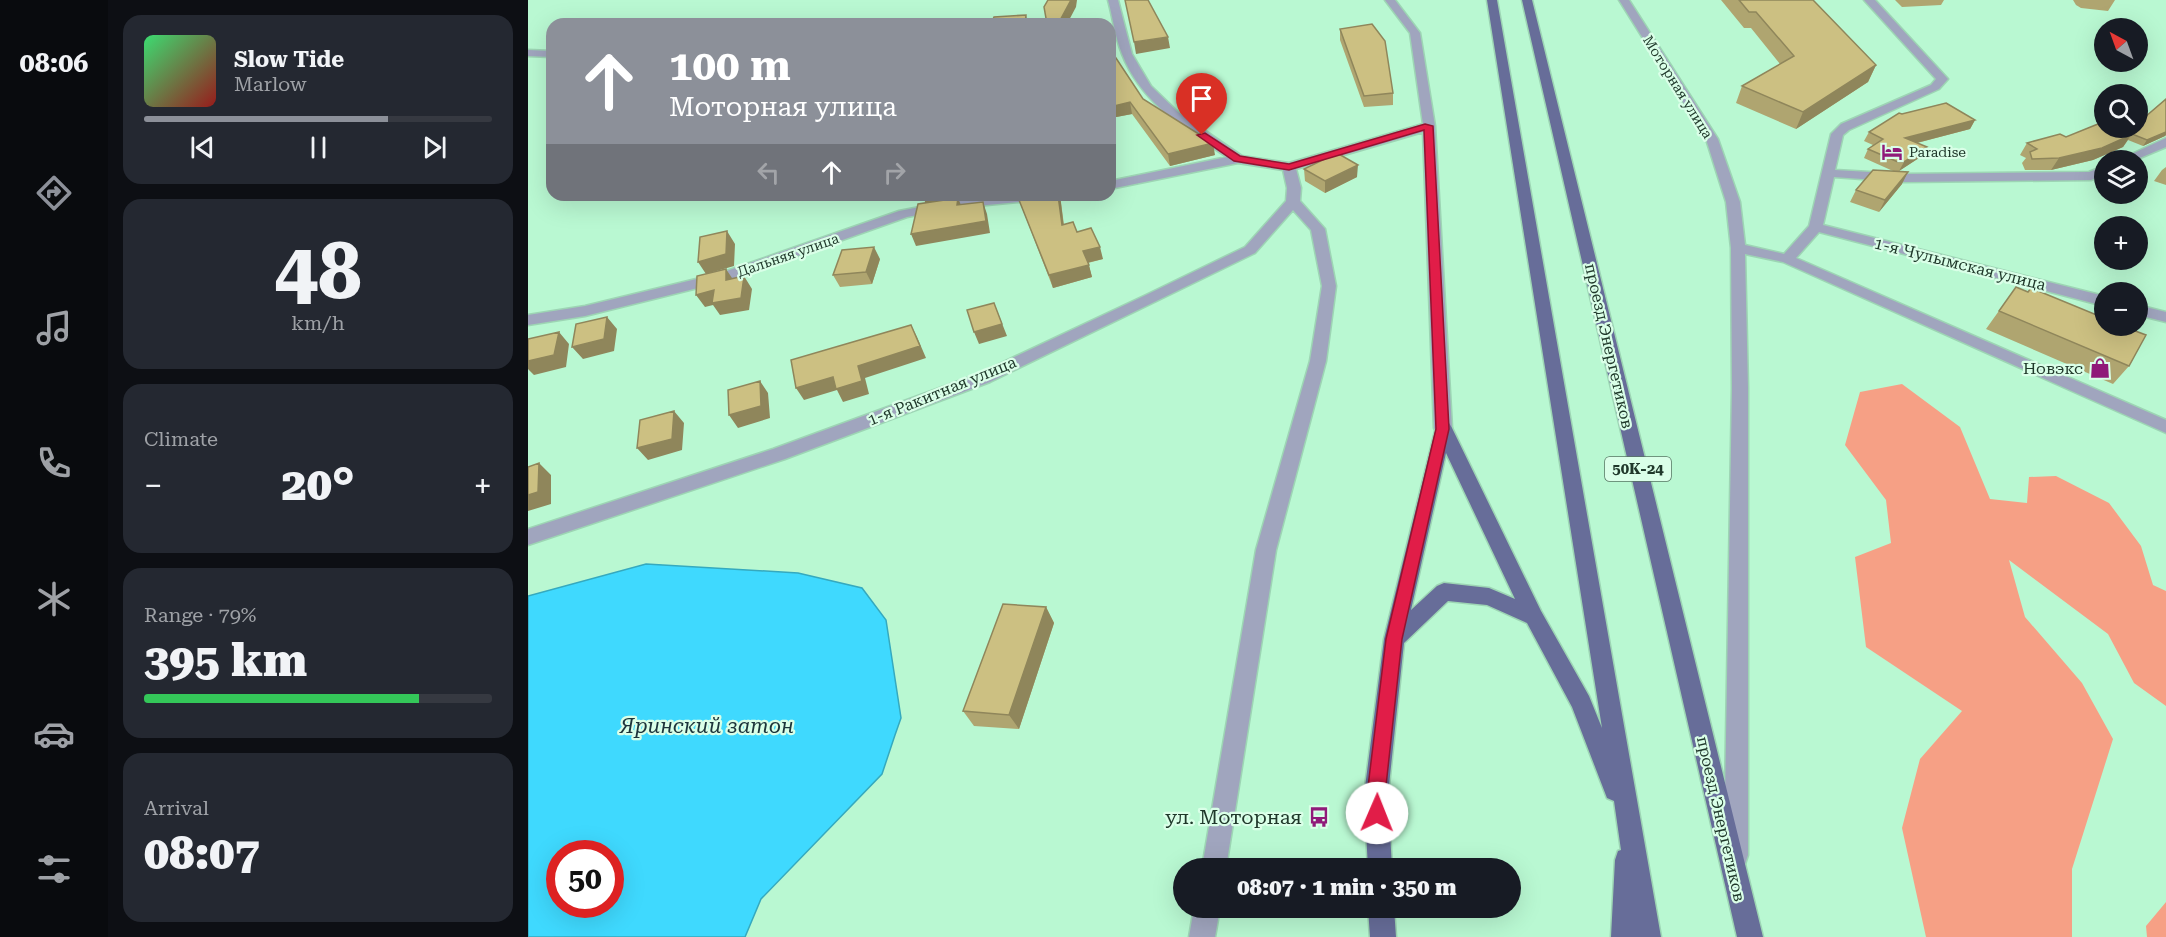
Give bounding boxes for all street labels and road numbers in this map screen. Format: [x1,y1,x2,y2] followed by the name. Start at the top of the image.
[1640,33,1716,142] street label: Моторная улица
[735,230,841,280] street label: Дальняя улица
[1872,233,2048,295] street label: 1-я Чулымская улица
[1581,262,1637,430] street label: проезд Энергетиков
[865,352,1019,430] street label: 1-я Ракитная улица
[1605,457,1671,481] road number: 50К-24
[1693,735,1749,903] street label: проезд Энергетиков

